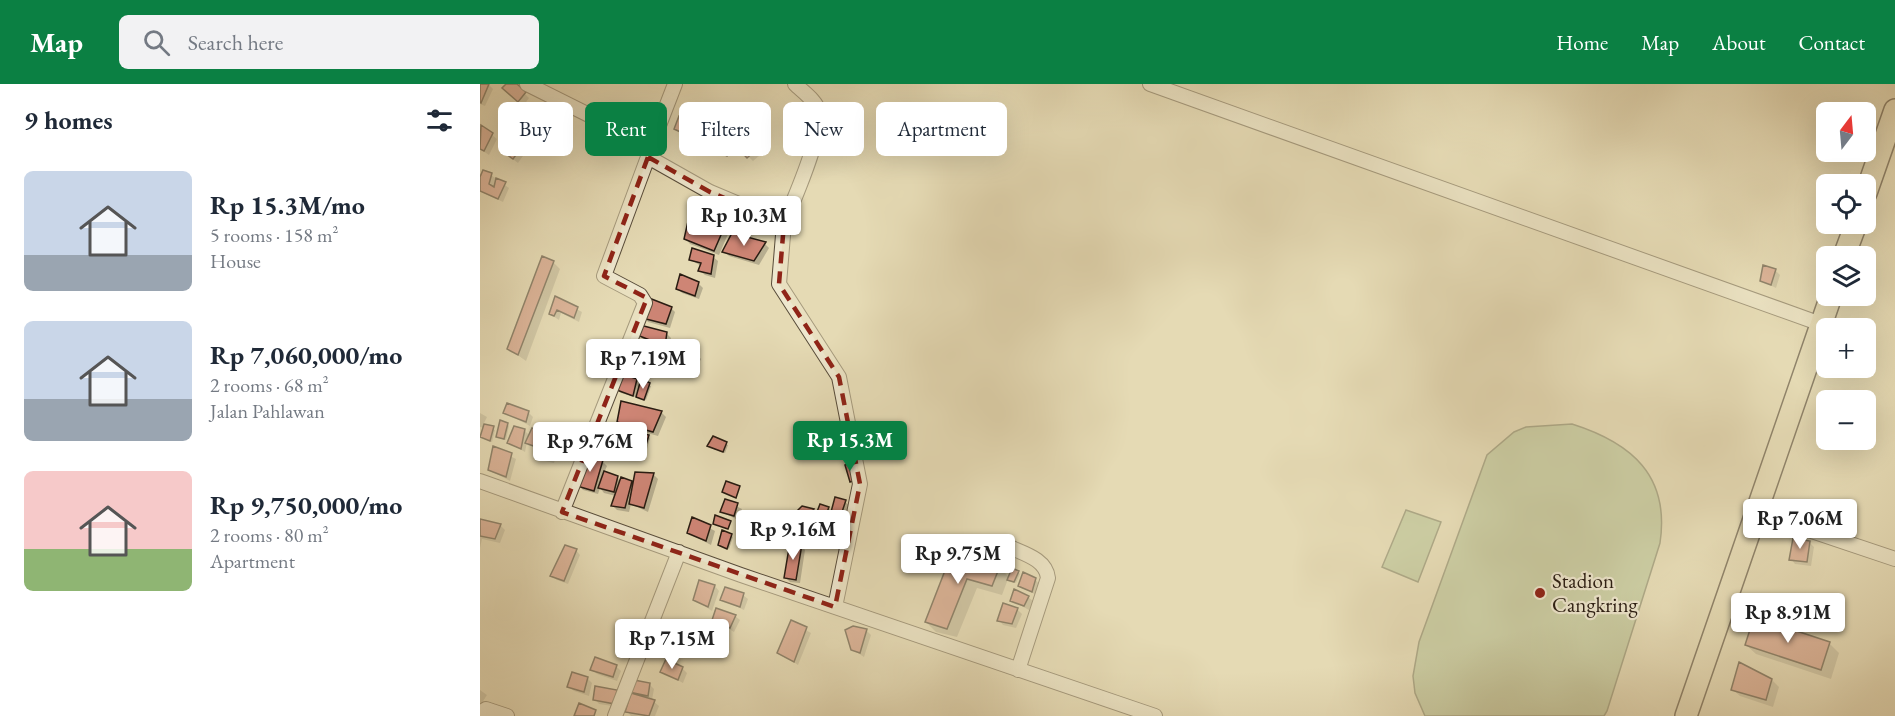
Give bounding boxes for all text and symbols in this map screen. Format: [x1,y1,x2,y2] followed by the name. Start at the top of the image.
[119,15,539,69] search box
[30,24,83,60] text: Map
[140,26,173,59] icon: search
[188,28,283,57] text: Search here
[1556,29,1608,56] text: Home
[1641,29,1679,56] text: Map
[1712,29,1765,56] text: About
[1798,29,1865,56] text: Contact
[498,102,573,156] chip: Buy
[585,102,667,156] chip: Rent
[679,102,771,156] chip: Filters
[783,102,864,156] chip: New
[876,102,1007,156] chip: Apartment
[1816,102,1876,162] north arrow
[1816,102,1876,450] map controls
[24,103,113,137] text: 9 homes
[423,104,456,137] icon: filters
[1816,174,1876,234] button: locate
[210,188,365,222] text: Rp 15.3M/mo
[72,195,144,267] icon: home
[682,196,806,247] pin: Rp 10.3M
[701,202,787,228] text: Rp 10.3M
[210,222,338,248] text: 5 rooms · 158 m²
[1816,246,1876,306] button: layers
[210,248,261,274] text: House
[1816,318,1876,378] button: +
[210,338,402,372] text: Rp 7,060,000/mo
[581,339,705,390] pin: Rp 7.19M
[72,345,144,417] icon: home
[600,345,686,371] text: Rp 7.19M
[210,372,329,398] text: 2 rooms · 68 m²
[1816,390,1876,450] button: −
[210,398,325,424] text: Jalan Pahlawan
[788,421,912,472] pin: Rp 15.3M
[528,422,652,473] pin: Rp 9.76M
[807,427,893,453] text: Rp 15.3M
[547,428,633,454] text: Rp 9.76M
[210,488,402,522] text: Rp 9,750,000/mo
[72,495,144,567] icon: home
[1738,499,1862,550] pin: Rp 7.06M
[1757,505,1843,531] text: Rp 7.06M
[731,510,855,561] pin: Rp 9.16M
[750,516,836,542] text: Rp 9.16M
[210,522,329,548] text: 2 rooms · 80 m²
[896,534,1020,585] pin: Rp 9.75M
[915,540,1001,566] text: Rp 9.75M
[210,548,295,574] text: Apartment
[1552,567,1639,618] place label: Stadion Cangkring
[1533,586,1547,600] marker: Stadion Cangkring
[1726,593,1850,644] pin: Rp 8.91M
[1745,599,1831,625] text: Rp 8.91M
[610,619,734,670] pin: Rp 7.15M
[629,625,715,651] text: Rp 7.15M

